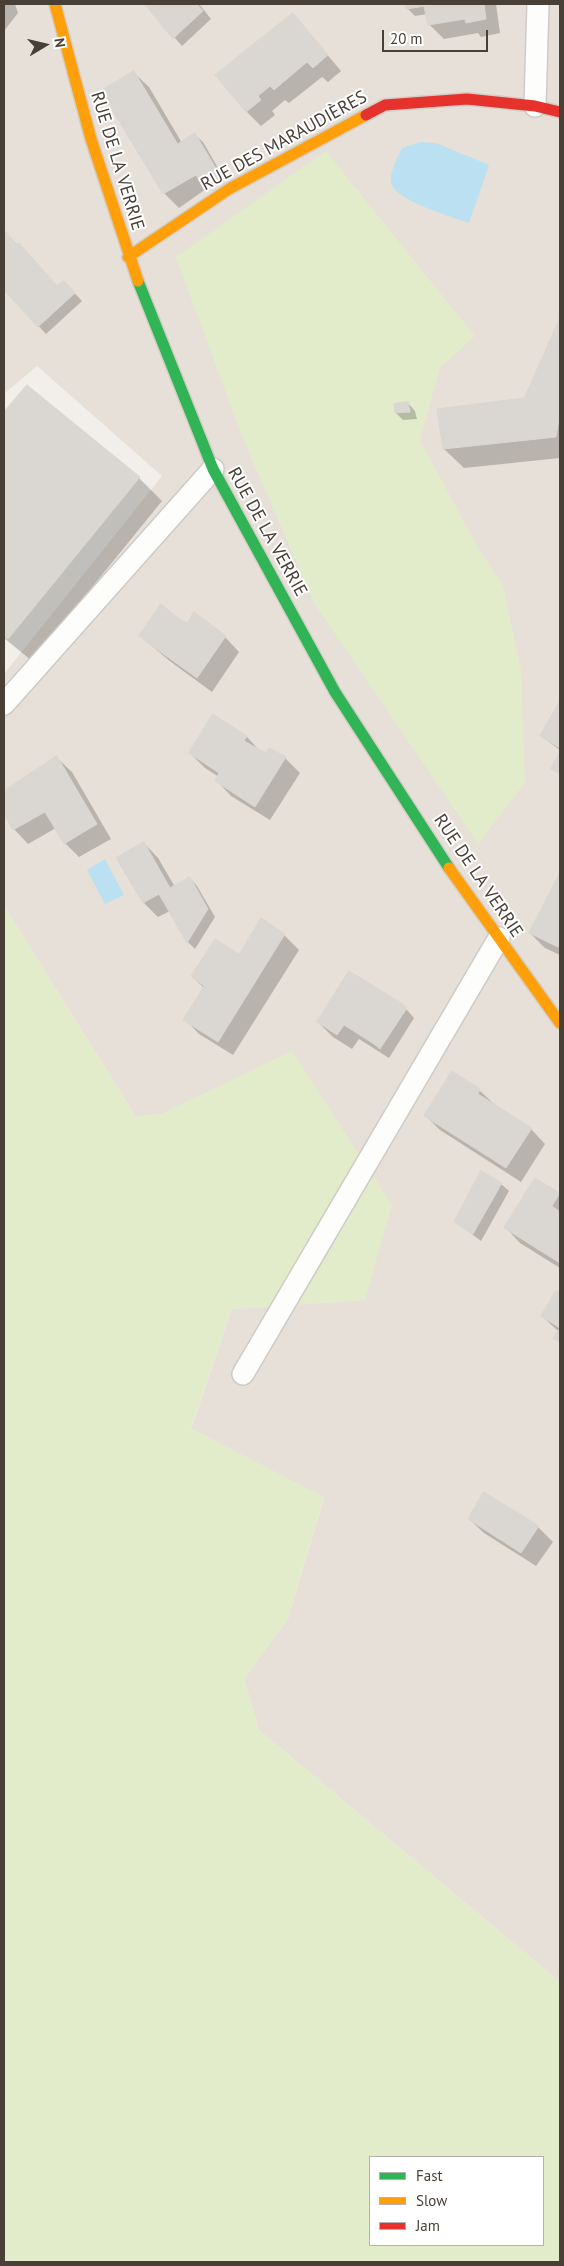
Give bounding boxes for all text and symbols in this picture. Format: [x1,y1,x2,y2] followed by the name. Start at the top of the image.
[20,20,70,70] north arrow
[384,20,490,52] scale bar
[390,29,423,48] text: 20 m
[50,37,69,49] text: N
[197,86,371,196] street label: RUE DES MARAUDIÈRES
[86,89,148,233] street label: RUE DE LA VERRIE
[223,464,311,600] street label: RUE DE LA VERRIE
[429,810,527,942] street label: RUE DE LA VERRIE
[369,2156,544,2246] legend
[416,2166,443,2185] text: Fast
[416,2191,447,2210] text: Slow
[416,2216,440,2235] text: Jam

